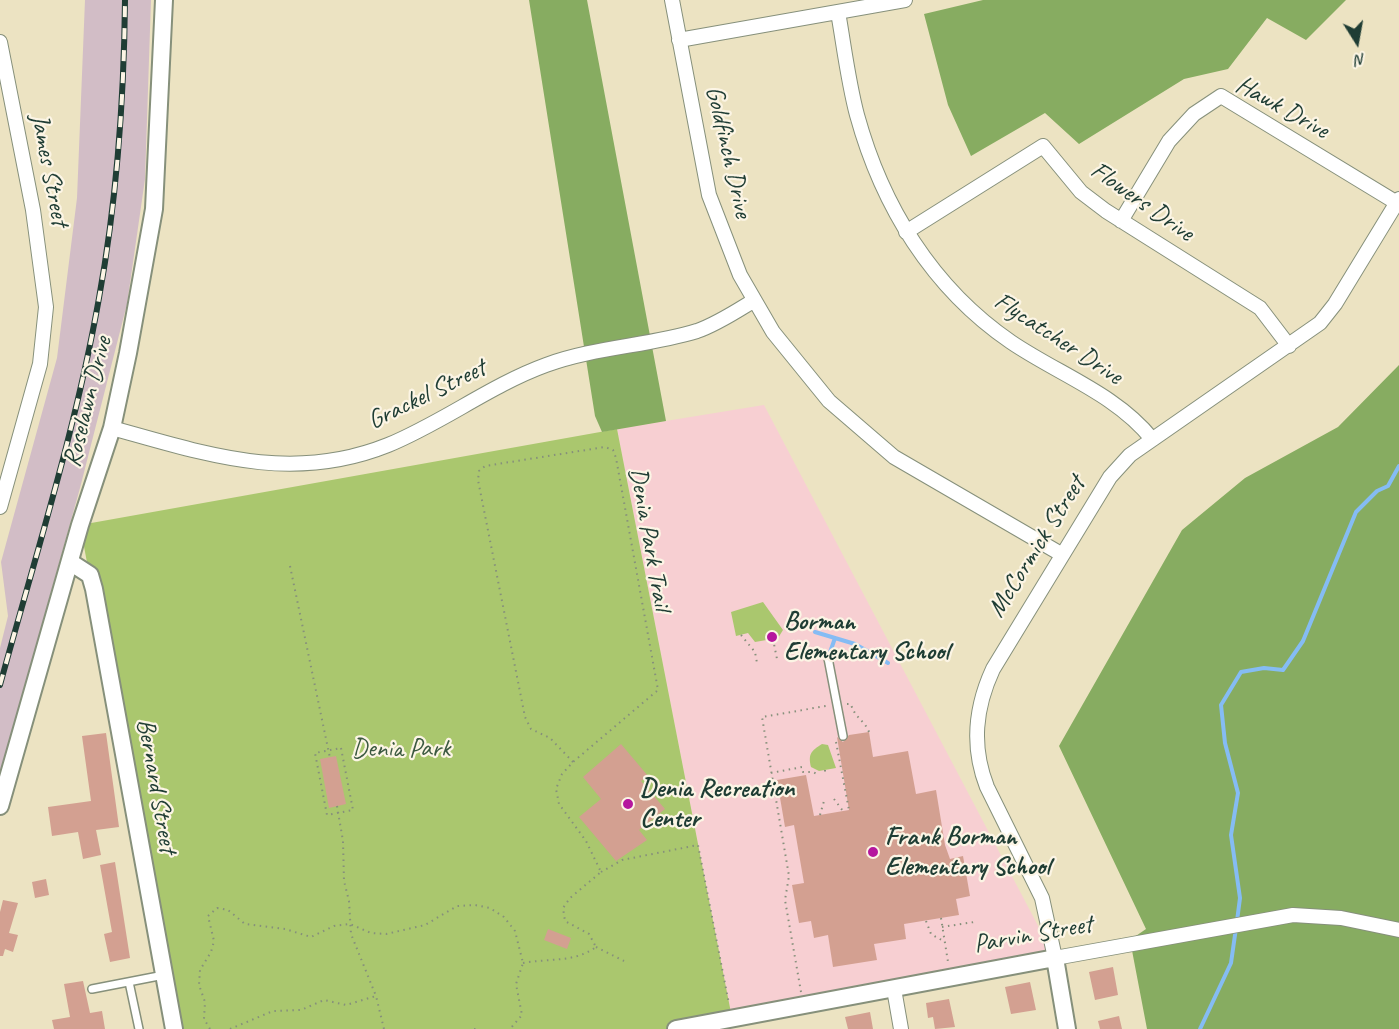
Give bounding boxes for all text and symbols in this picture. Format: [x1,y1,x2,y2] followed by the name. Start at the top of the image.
[1327,12,1387,72] north arrow
[1354,49,1367,70] text: N
[1230,70,1334,146] street label: Hawk Drive
[698,83,758,221] street label: Goldfinch Drive
[23,111,75,229] street label: James Street
[1084,155,1200,249] street label: Flowers Drive
[988,286,1128,392] street label: Flycatcher Drive
[57,334,119,470] street label: Roselawn Drive
[363,353,491,437] street label: Grackel Street
[621,465,677,613] street label: Denia Park Trail
[981,471,1093,623] street label: McCormick Street
[784,606,949,668] place label: Borman Elementary School
[765,630,779,644] marker: Borman Elementary School
[129,716,183,856] street label: Bernard Street
[352,733,450,765] park label: Denia Park
[640,773,794,834] place label: Denia Recreation Center
[621,797,635,811] marker: Denia Recreation Center
[885,821,1050,882] place label: Frank Borman Elementary School
[866,845,880,859] marker: Frank Borman Elementary School
[971,909,1095,961] street label: Parvin Street

